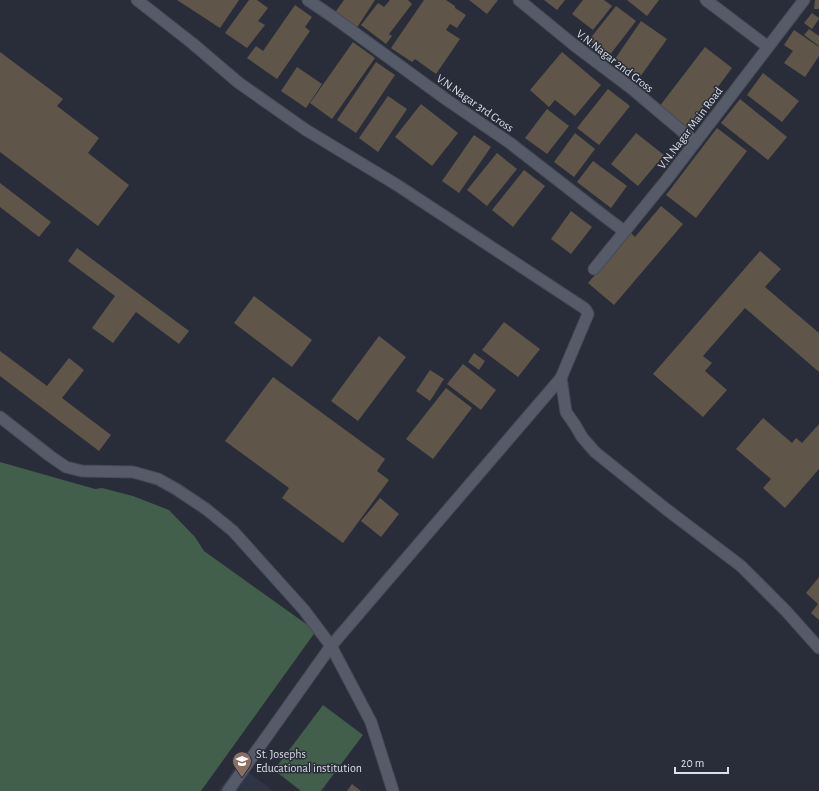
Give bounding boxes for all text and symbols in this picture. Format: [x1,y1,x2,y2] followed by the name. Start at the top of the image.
[574,27,656,95] street label: V.N.Nagar 2nd Cross
[434,72,516,134] street label: V.N.Nagar 3rd Cross
[655,85,725,171] street label: V.N.Nagar Main Road
[256,748,362,774] place label: St. Josephs Educational institution
[675,749,728,775] scale bar
[231,750,253,778] school or university icon: St. Josephs Educational institution
[681,757,704,769] text: 20 m

